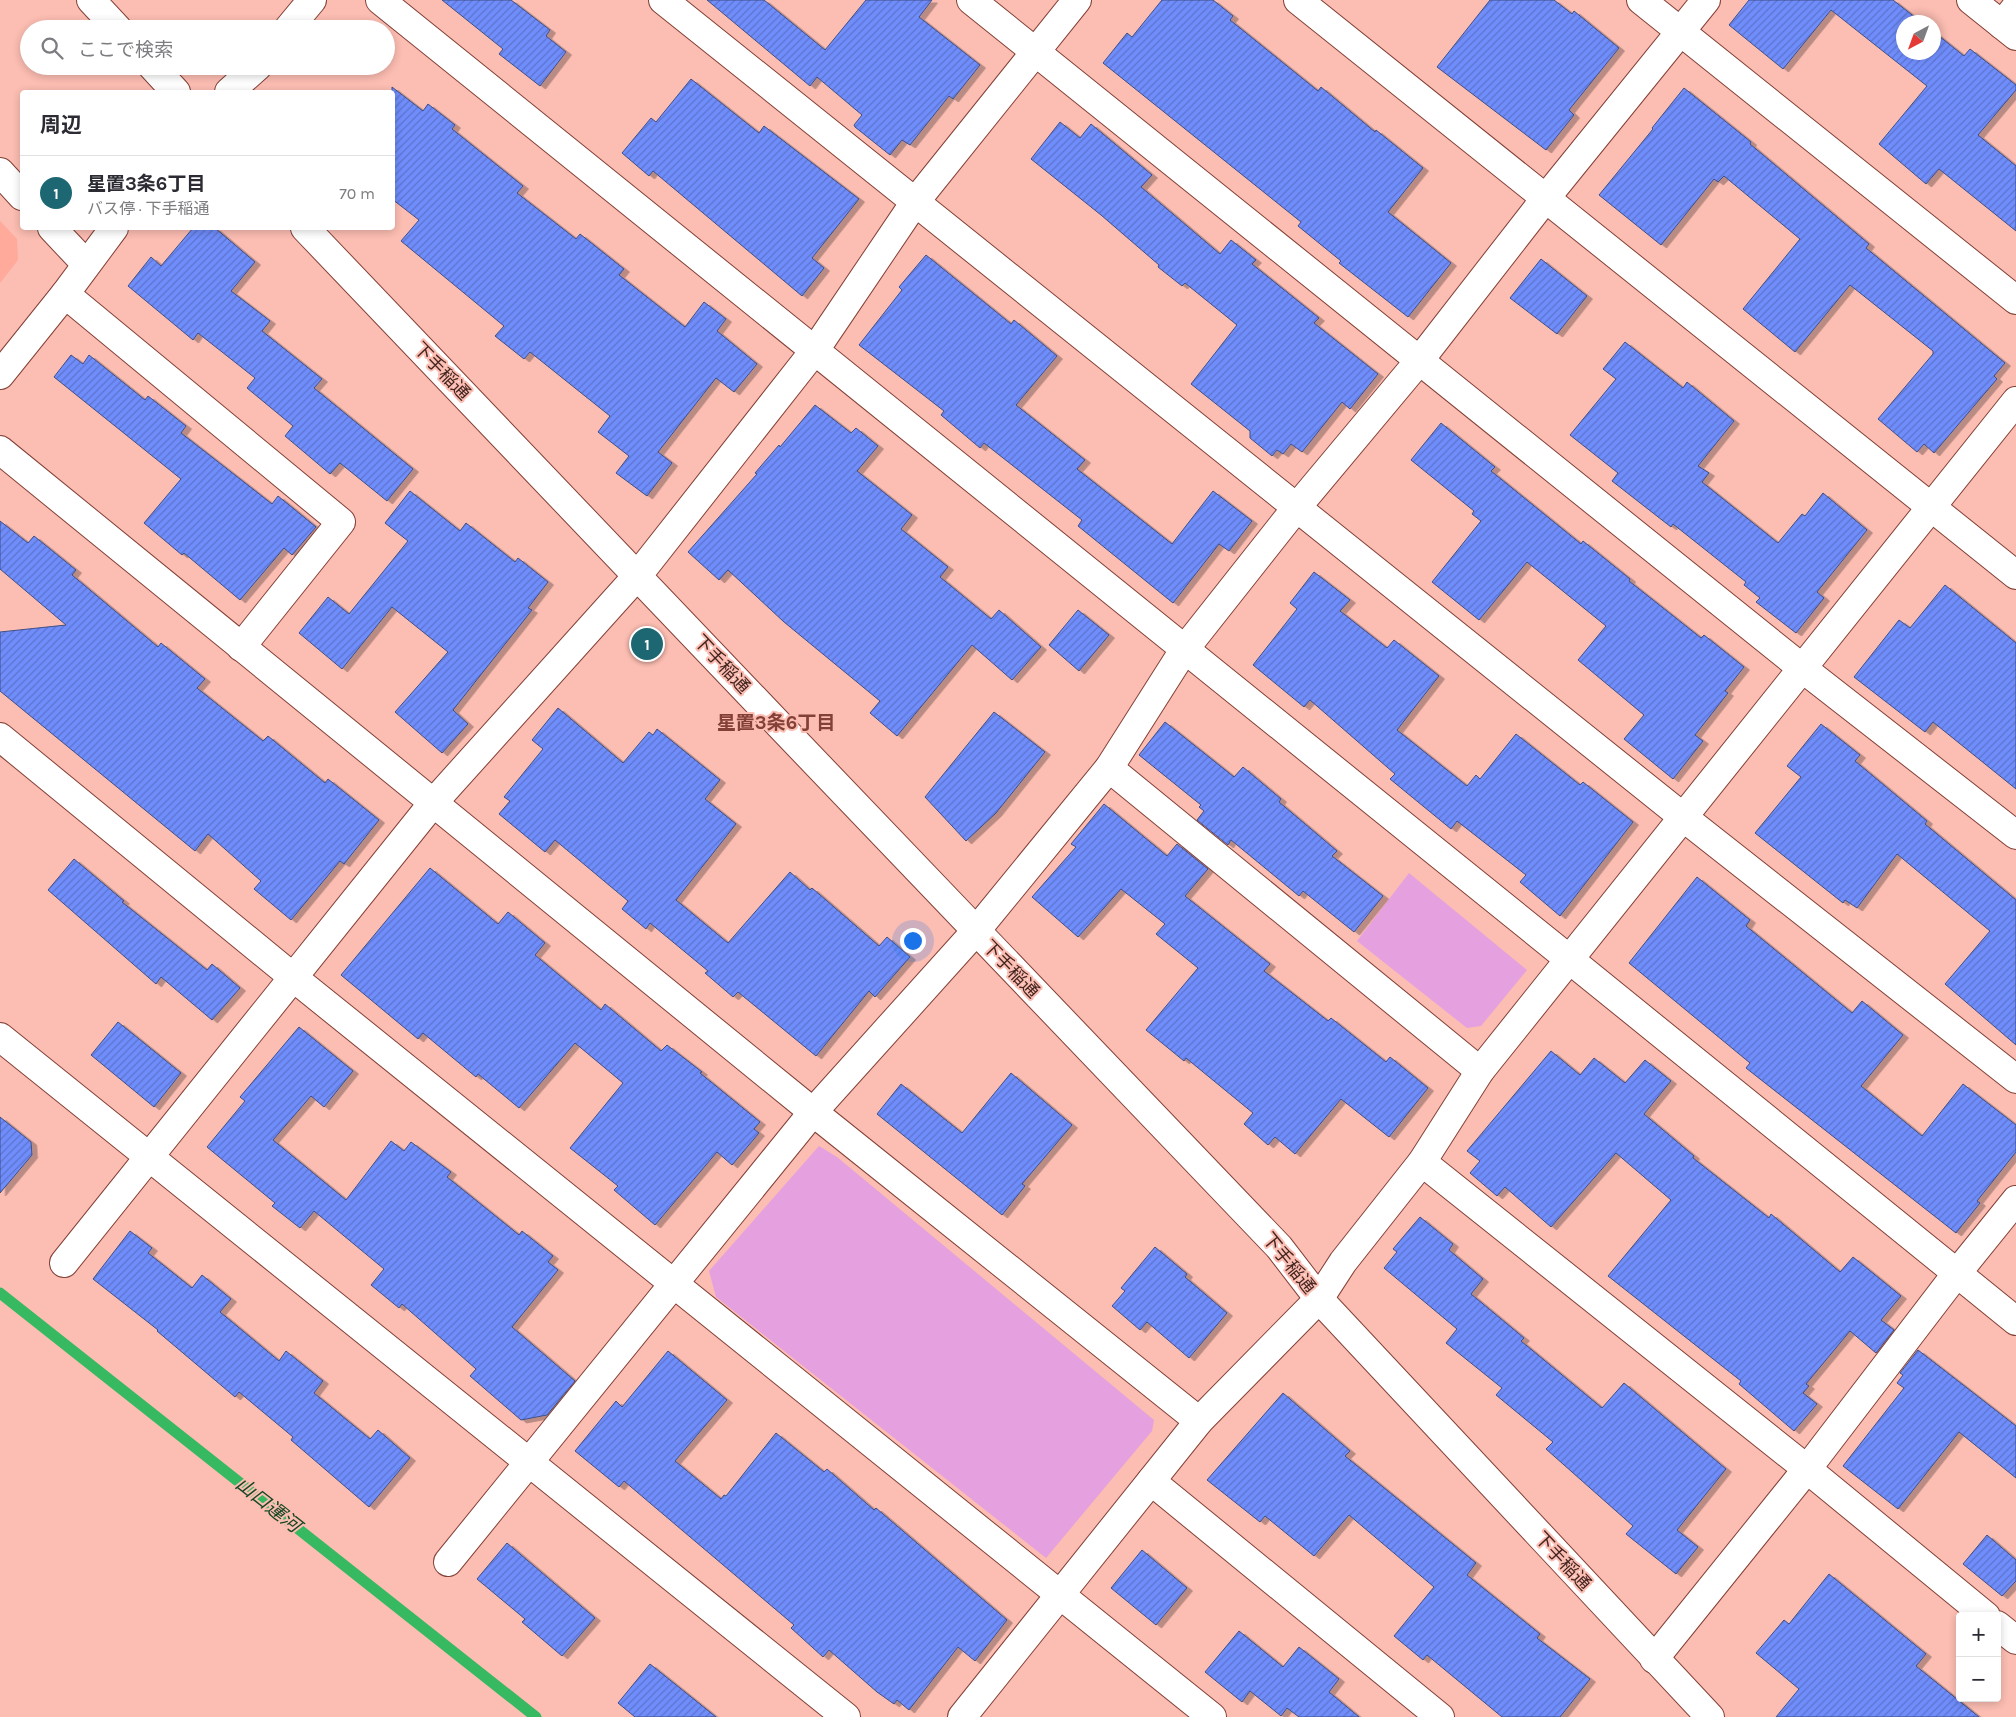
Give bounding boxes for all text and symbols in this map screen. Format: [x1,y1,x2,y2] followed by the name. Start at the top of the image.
[1896,15,1941,60] north arrow
[20,20,395,75] search box
[38,34,66,62] icon: search
[78,39,173,61] text: ここで検索
[40,113,82,137] text: 周辺
[87,173,205,195] text: 星置3条6丁目
[53,184,59,203] text: 1
[339,184,375,203] text: 70 m
[87,199,209,218] text: バス停 · 下手稲通
[409,337,475,405] street label: 下手稲通
[631,625,663,663] pin: 1
[689,630,755,698] street label: 下手稲通
[717,712,835,734] district label: 星置3条6丁目
[900,928,926,954] your location
[978,935,1044,1003] street label: 下手稲通
[1258,1228,1320,1298] street label: 下手稲通
[231,1473,308,1540] water label: 山口運河
[1530,1527,1596,1595] street label: 下手稲通
[1956,1612,2001,1702] map controls
[1956,1612,2001,1657] button: +
[1956,1657,2001,1702] button: −

